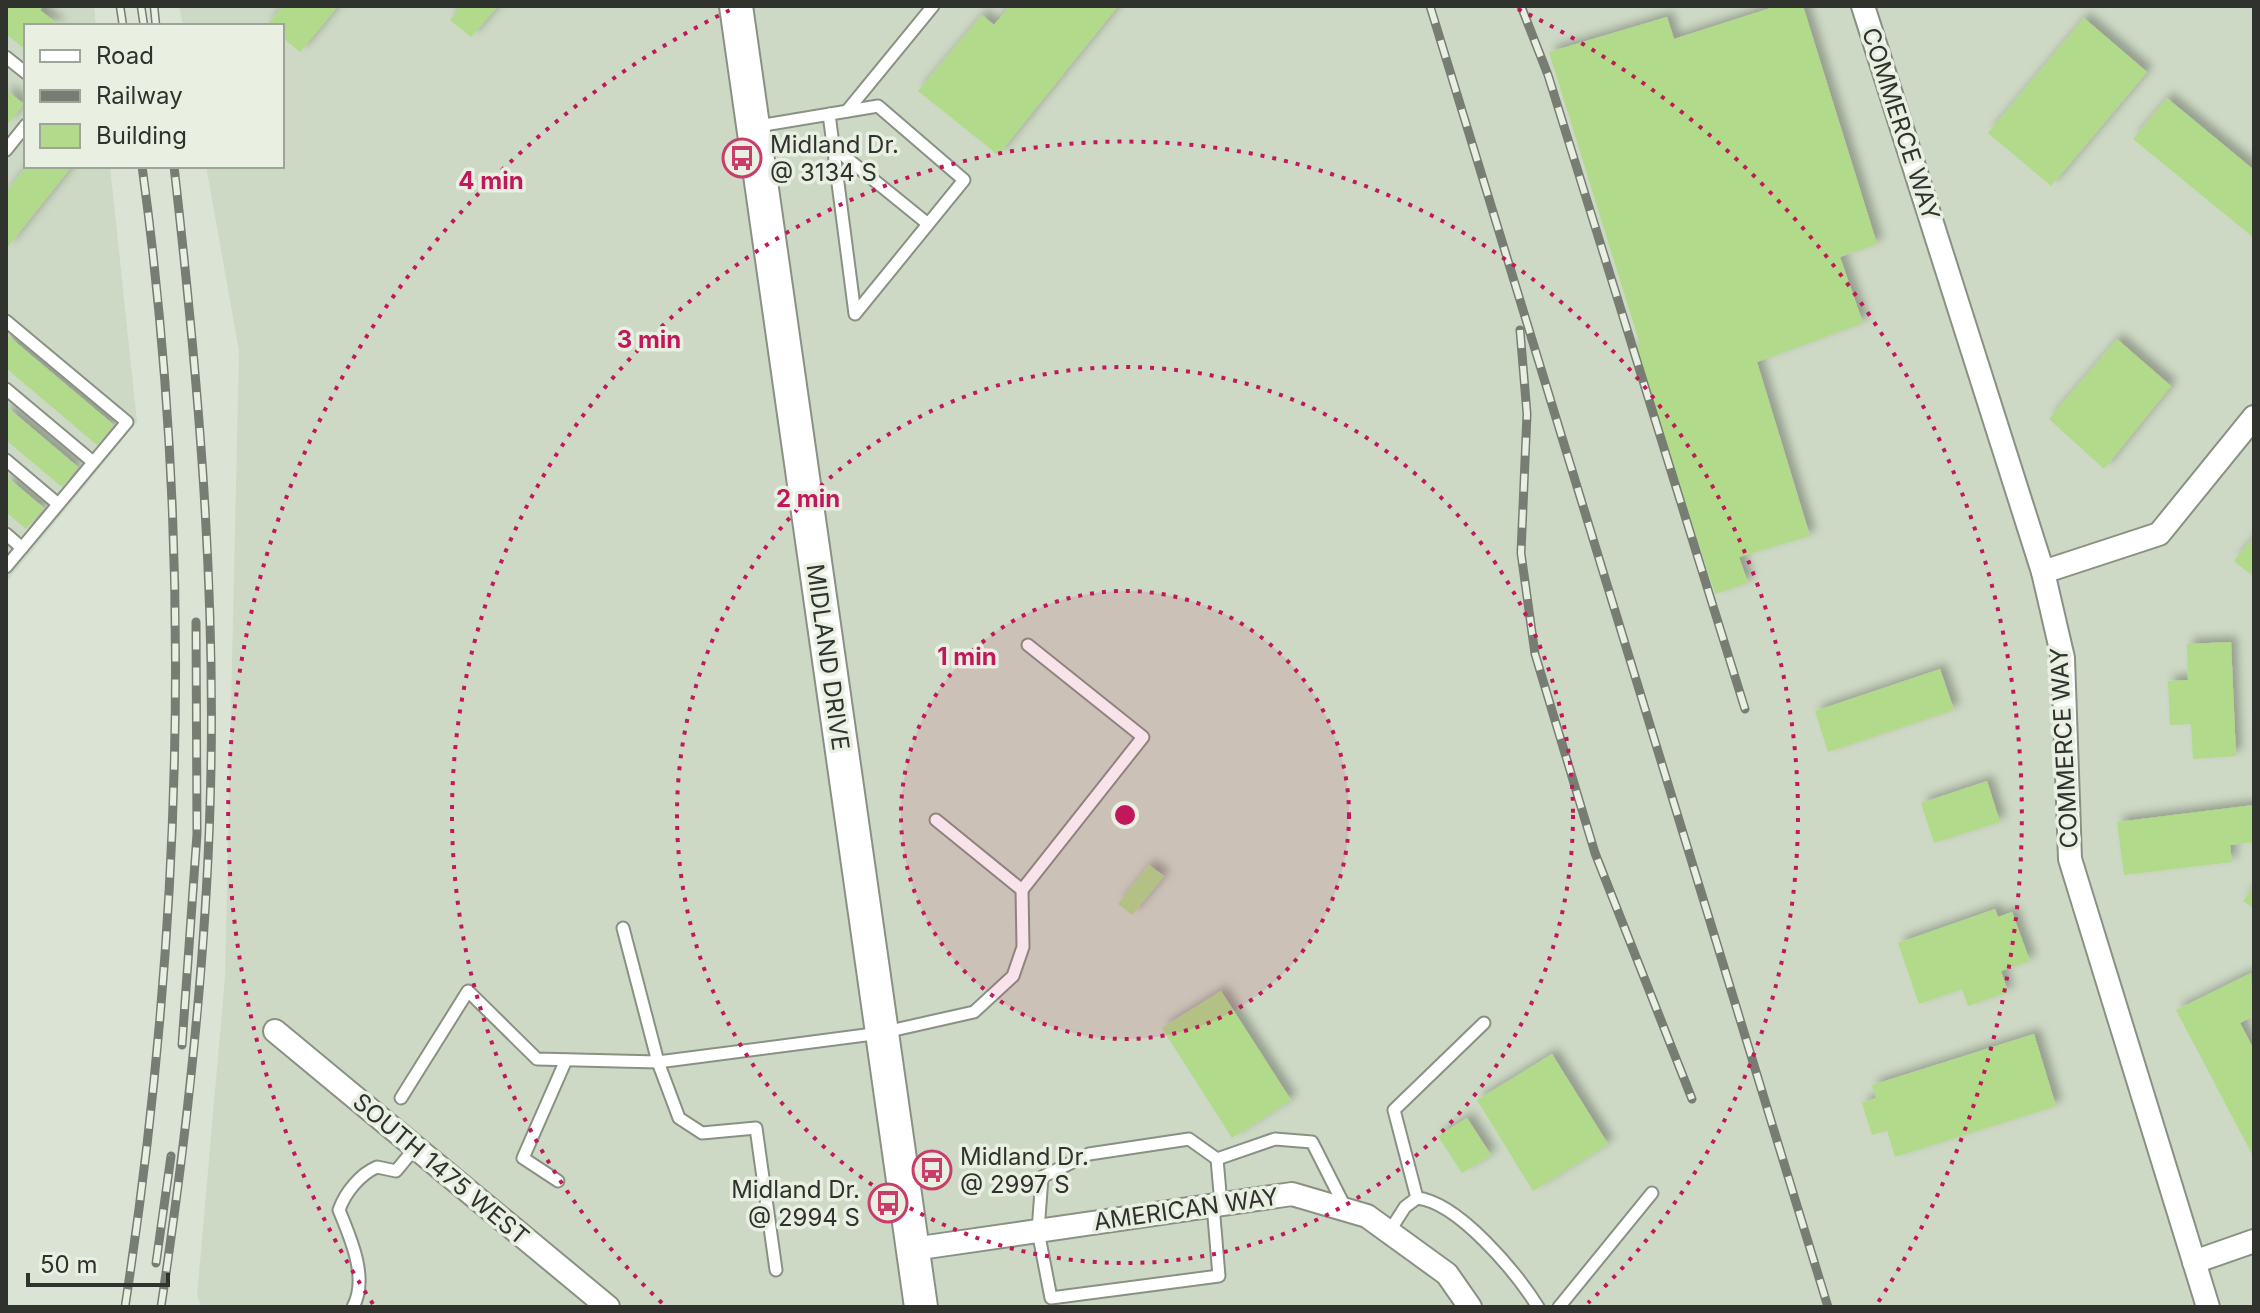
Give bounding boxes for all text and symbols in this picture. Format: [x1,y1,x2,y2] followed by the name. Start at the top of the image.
[24,24,284,168] legend
[1856,24,1946,224] street label: COMMERCE WAY
[96,41,154,70] text: Road
[96,81,183,110] text: Railway
[96,121,187,150] text: Building
[770,130,899,187] place label: Midland Dr. @ 3134 S
[721,137,763,179] bus stop icon: Midland Dr. @ 3134 S
[458,166,524,195] text: 4 min
[617,325,681,354] text: 3 min
[776,484,840,513] text: 2 min
[801,562,855,752] street label: MIDLAND DRIVE
[937,642,997,671] text: 1 min
[2044,647,2084,849] street label: COMMERCE WAY
[1111,801,1139,829] centre of rings
[347,1087,535,1251] street label: SOUTH 1475 WEST
[960,1142,1089,1199] place label: Midland Dr. @ 2997 S
[911,1149,953,1191] bus stop icon: Midland Dr. @ 2997 S
[731,1175,860,1232] place label: Midland Dr. @ 2994 S
[867,1182,909,1224] bus stop icon: Midland Dr. @ 2994 S
[1092,1182,1280,1236] street label: AMERICAN WAY
[28,1237,168,1287] scale bar
[40,1250,98,1279] text: 50 m

